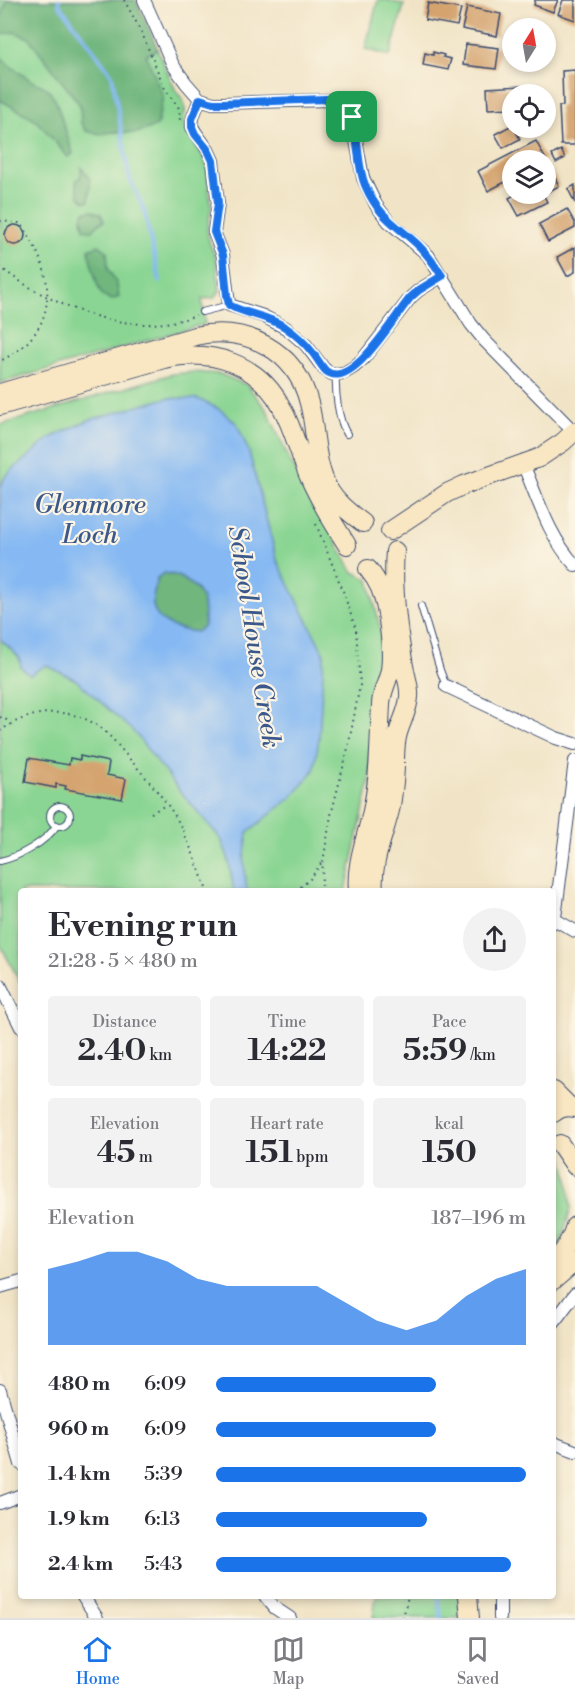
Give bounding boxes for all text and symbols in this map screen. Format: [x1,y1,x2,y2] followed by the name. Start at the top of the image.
[502,18,556,72] north arrow
[502,18,556,204] map controls
[502,84,556,138] button: locate
[326,91,377,142] pin
[335,100,368,133] icon: arrive
[502,150,556,204] button: layers
[34,489,146,551] water label: Glenmore Loch
[221,523,287,751] water label: School House Creek
[48,906,237,947] text: Evening run
[463,908,526,971] button: share
[48,949,198,974] text: 21:28 · 5 × 480 m
[92,1012,157,1032] text: Distance
[268,1012,306,1032] text: Time
[432,1012,467,1032] text: Pace
[77,1032,146,1070] text: 2.40
[248,1032,326,1070] text: 14:22
[403,1032,467,1070] text: 5:59
[146,1045,172,1065] text: km
[467,1045,496,1065] text: /km
[90,1114,159,1134] text: Elevation
[250,1114,324,1134] text: Heart rate
[435,1114,464,1134] text: kcal
[97,1134,135,1172] text: 45
[245,1134,293,1172] text: 151
[422,1134,477,1172] text: 150
[135,1147,153,1167] text: m
[293,1147,329,1167] text: bpm
[48,1206,135,1231] text: Elevation
[431,1206,526,1231] text: 187–196 m
[48,1372,110,1397] text: 480 m
[144,1372,186,1397] text: 6:09
[48,1417,109,1442] text: 960 m
[144,1417,186,1442] text: 6:09
[48,1462,110,1487] text: 1.4 km
[144,1462,183,1487] text: 5:39
[48,1507,110,1532] text: 1.9 km
[144,1507,180,1532] text: 6:13
[48,1552,113,1577] text: 2.4 km
[144,1552,182,1577] text: 5:43
[76,1633,120,1689] tab: Home
[272,1633,305,1689] tab: Map
[457,1633,499,1689] tab: Saved

